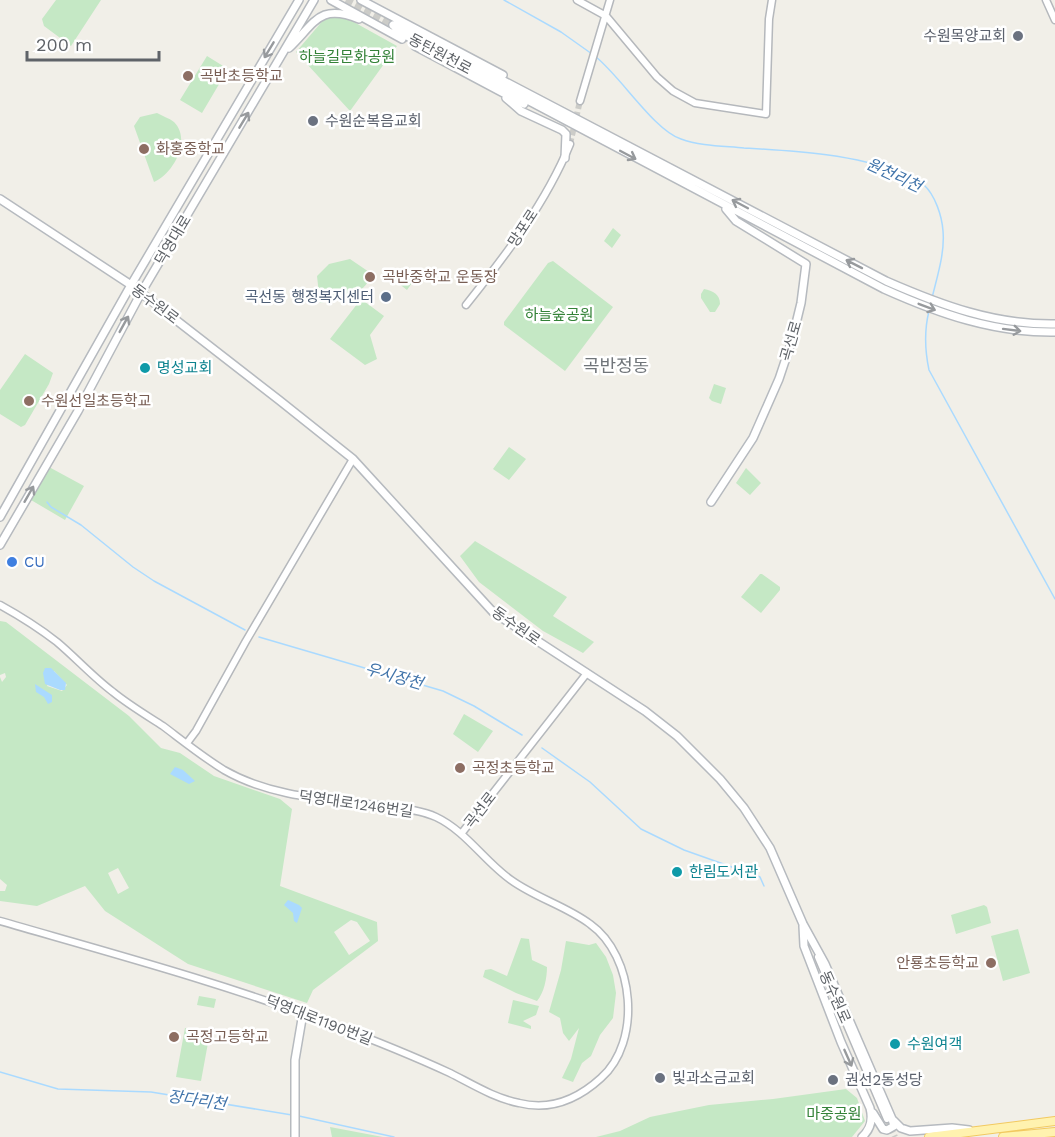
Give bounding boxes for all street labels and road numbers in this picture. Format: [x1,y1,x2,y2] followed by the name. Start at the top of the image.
[405,30,475,78] street label: 동탄원천로
[504,206,542,250] street label: 망포로
[151,212,195,268] street label: 덕영대로
[128,280,182,328] street label: 동수원로
[777,319,805,363] street label: 곡선로
[488,603,544,649] street label: 동수원로
[298,787,414,821] street label: 덕영대로1246번길
[460,788,500,832] street label: 곡선로
[816,968,854,1026] street label: 동수원로
[263,991,375,1049] street label: 덕영대로1190번길

